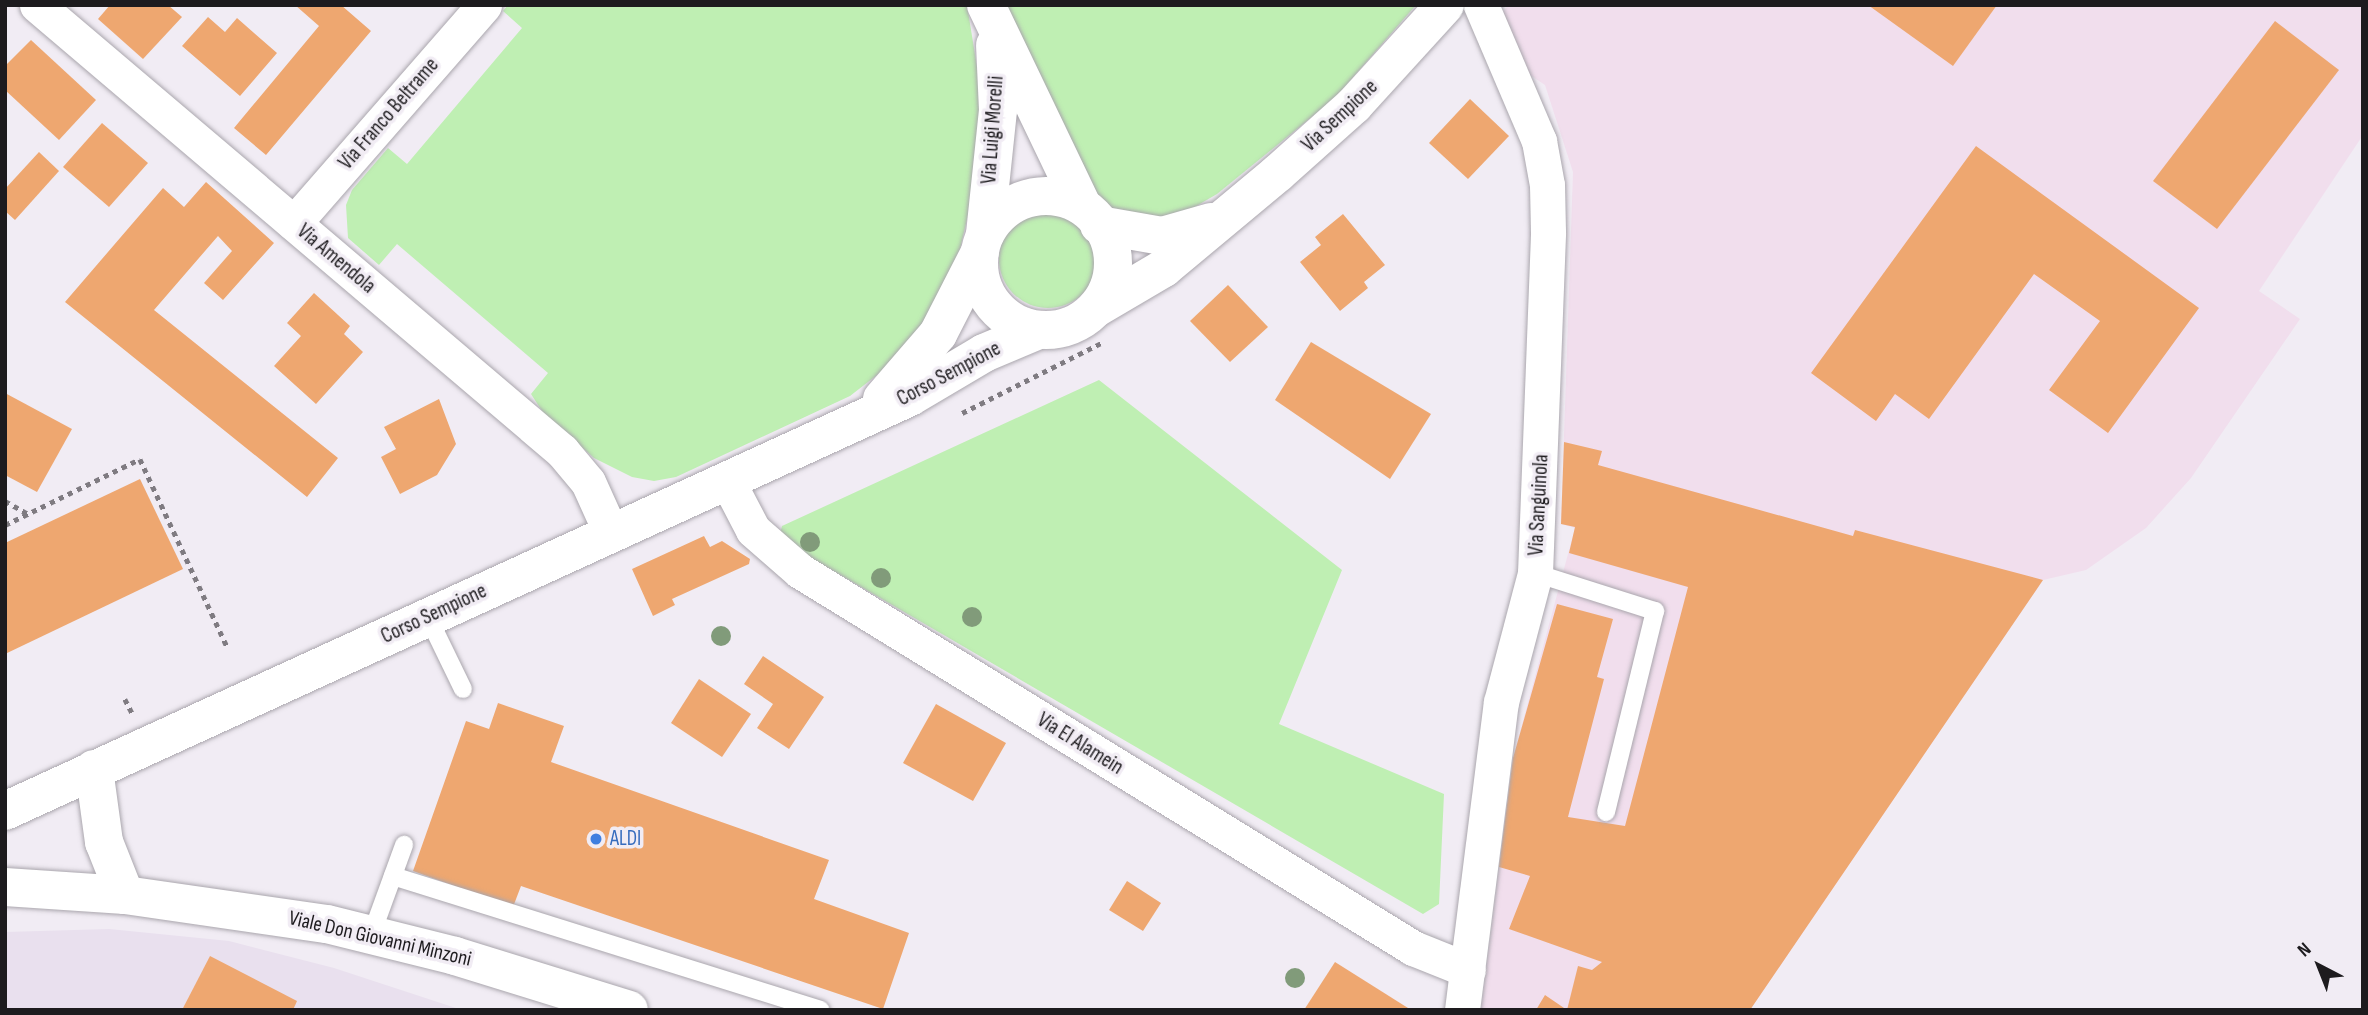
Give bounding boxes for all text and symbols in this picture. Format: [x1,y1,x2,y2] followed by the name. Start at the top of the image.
[334,53,444,175] street label: Via Franco Beltrame
[977,75,1009,185] street label: Via Luigi Morelli
[1297,75,1383,157] street label: Via Sempione
[292,219,380,299] street label: Via Amendola
[893,336,1005,412] street label: Corso Sempione
[1524,454,1554,556] street label: Via Sanguinola
[377,579,491,649] street label: Corso Sempione
[1032,708,1128,780] street label: Via El Alamein
[610,826,641,852] place label: ALDI
[588,831,604,847] marker: ALDI
[286,906,474,972] street label: Viale Don Giovanni Minzoni
[2284,931,2354,1001] north arrow
[2293,938,2316,962] text: N

